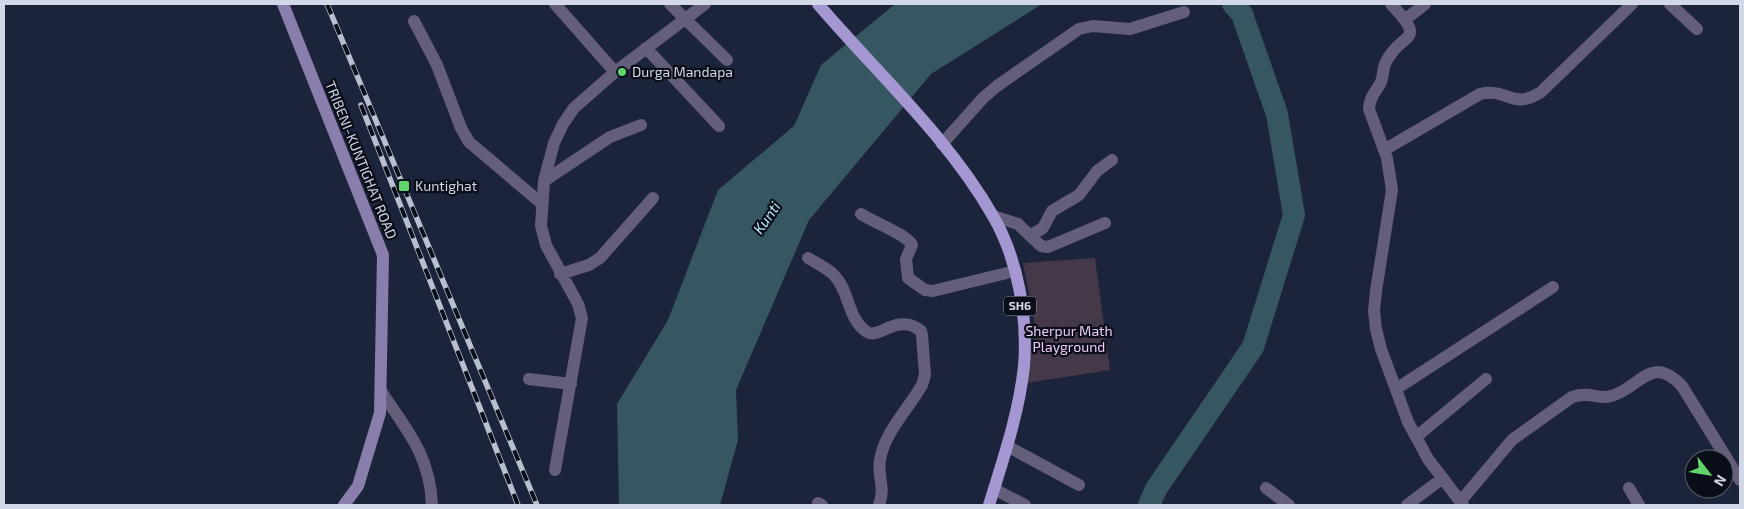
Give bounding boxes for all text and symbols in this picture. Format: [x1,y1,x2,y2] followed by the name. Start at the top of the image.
[632,63,733,80] place label: Durga Mandapa
[616,66,628,78] marker: Durga Mandapa
[322,78,401,241] street label: TRIBENI-KUNTIGHAT ROAD
[415,177,477,194] place label: Kuntighat
[397,179,411,193] marker: Kuntighat
[749,198,784,237] water label: Kunti
[1004,296,1036,316] road number: SH6
[1025,322,1113,355] park label: Sherpur Math Playground
[1684,449,1734,499] north arrow
[1711,472,1730,490] text: N

